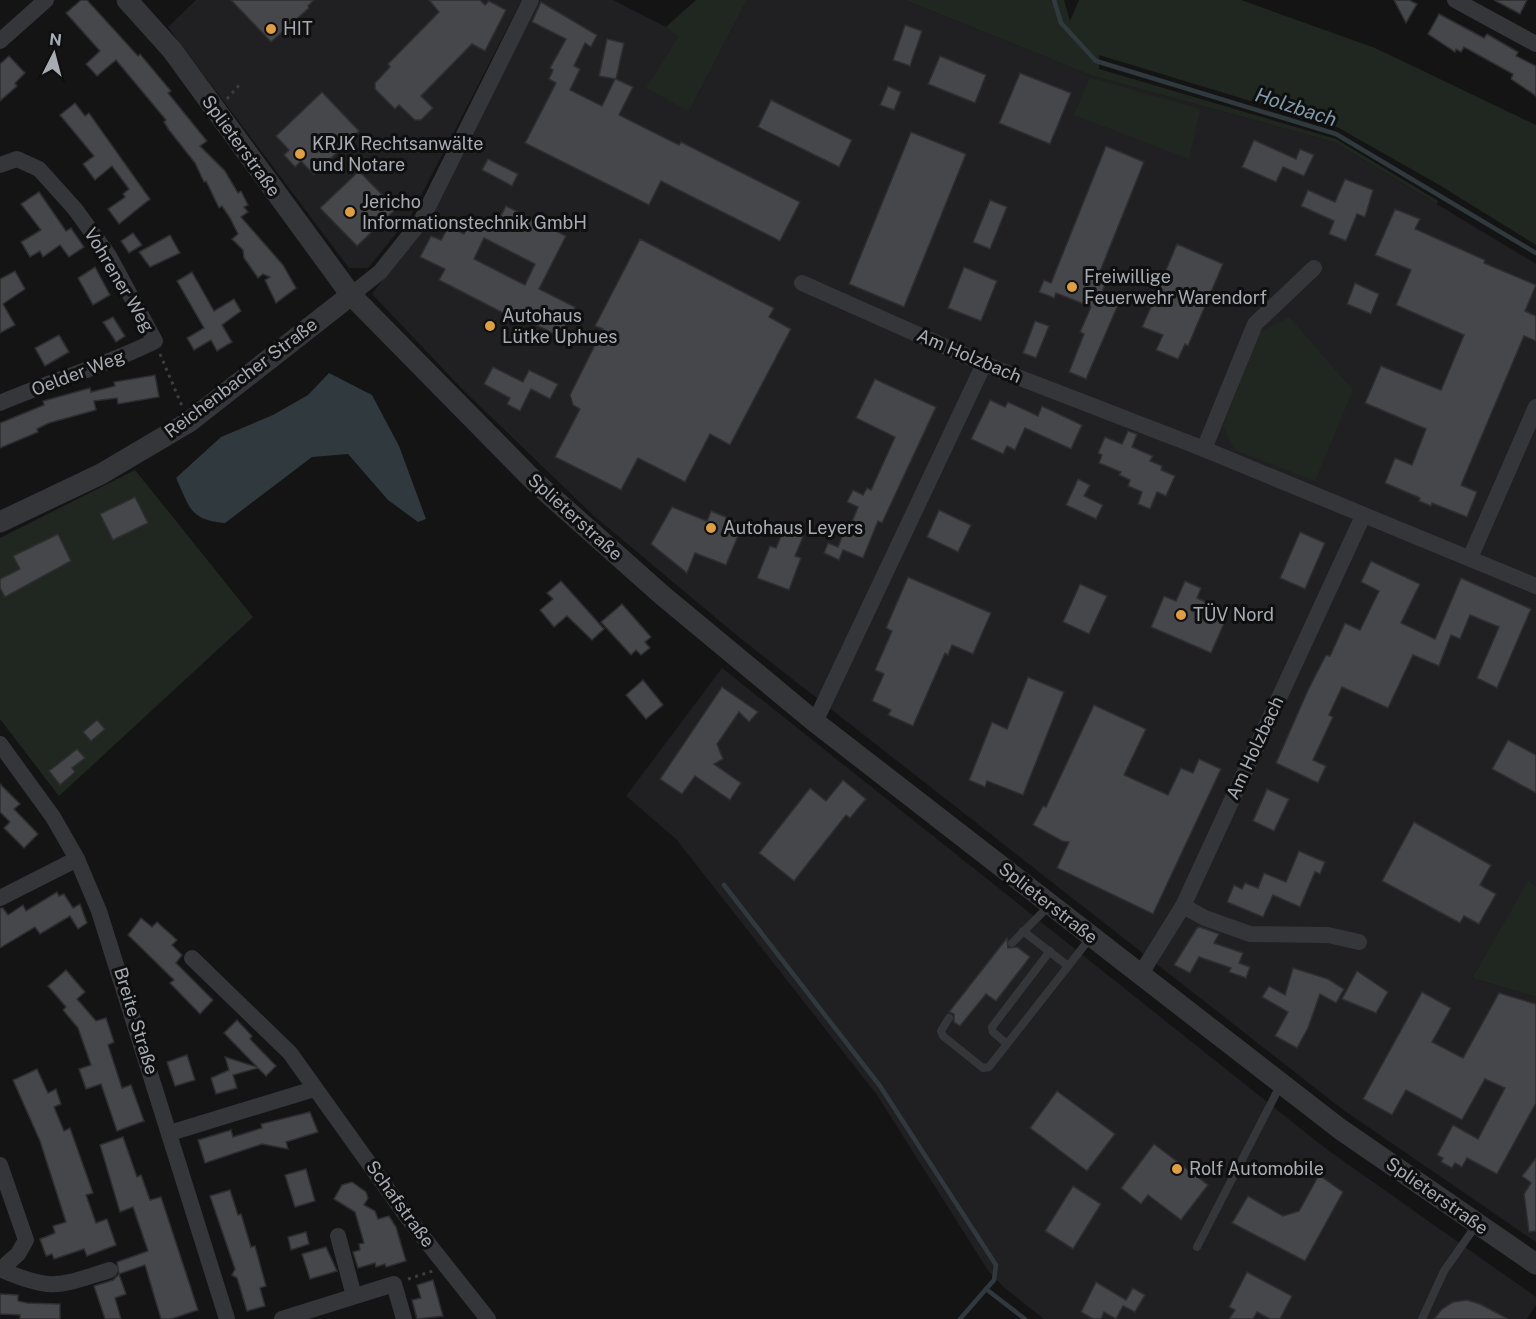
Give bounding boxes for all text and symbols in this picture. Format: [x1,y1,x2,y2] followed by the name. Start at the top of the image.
[283,18,313,39] place label: HIT
[264,22,278,36] marker: HIT
[24,24,84,84] north arrow
[48,29,63,50] text: N
[1252,83,1340,131] water label: Holzbach
[198,91,285,200] street label: Splieterstraße
[312,133,484,175] place label: KRJK Rechtsanwälte und Notare
[293,147,307,161] marker: KRJK Rechtsanwälte und Notare
[362,191,587,233] place label: Jericho Informationstechnik GmbH
[343,205,357,219] marker: Jericho Informationstechnik GmbH
[80,224,159,336] street label: Vohrener Weg
[1084,266,1267,308] place label: Freiwillige Feuerwehr Warendorf
[1065,280,1079,294] marker: Freiwillige Feuerwehr Warendorf
[502,305,617,347] place label: Autohaus Lütke Uphues
[160,313,321,442] street label: Reichenbacher Straße
[483,319,497,333] marker: Autohaus Lütke Uphues
[914,324,1025,387] street label: Am Holzbach
[28,345,127,400] street label: Oelder Weg
[524,469,627,564] street label: Splieterstraße
[723,517,863,538] place label: Autohaus Leyers
[704,521,718,535] marker: Autohaus Leyers
[1193,603,1274,625] place label: TÜV Nord
[1174,608,1188,622] marker: TÜV Nord
[1221,693,1288,803] street label: Am Holzbach
[995,857,1102,948] street label: Splieterstraße
[110,965,163,1077] street label: Breite Straße
[1382,1153,1492,1239] street label: Splieterstraße
[362,1156,439,1251] street label: Schafstraße
[1189,1158,1324,1179] place label: Rolf Automobile
[1170,1162,1184,1176] marker: Rolf Automobile

